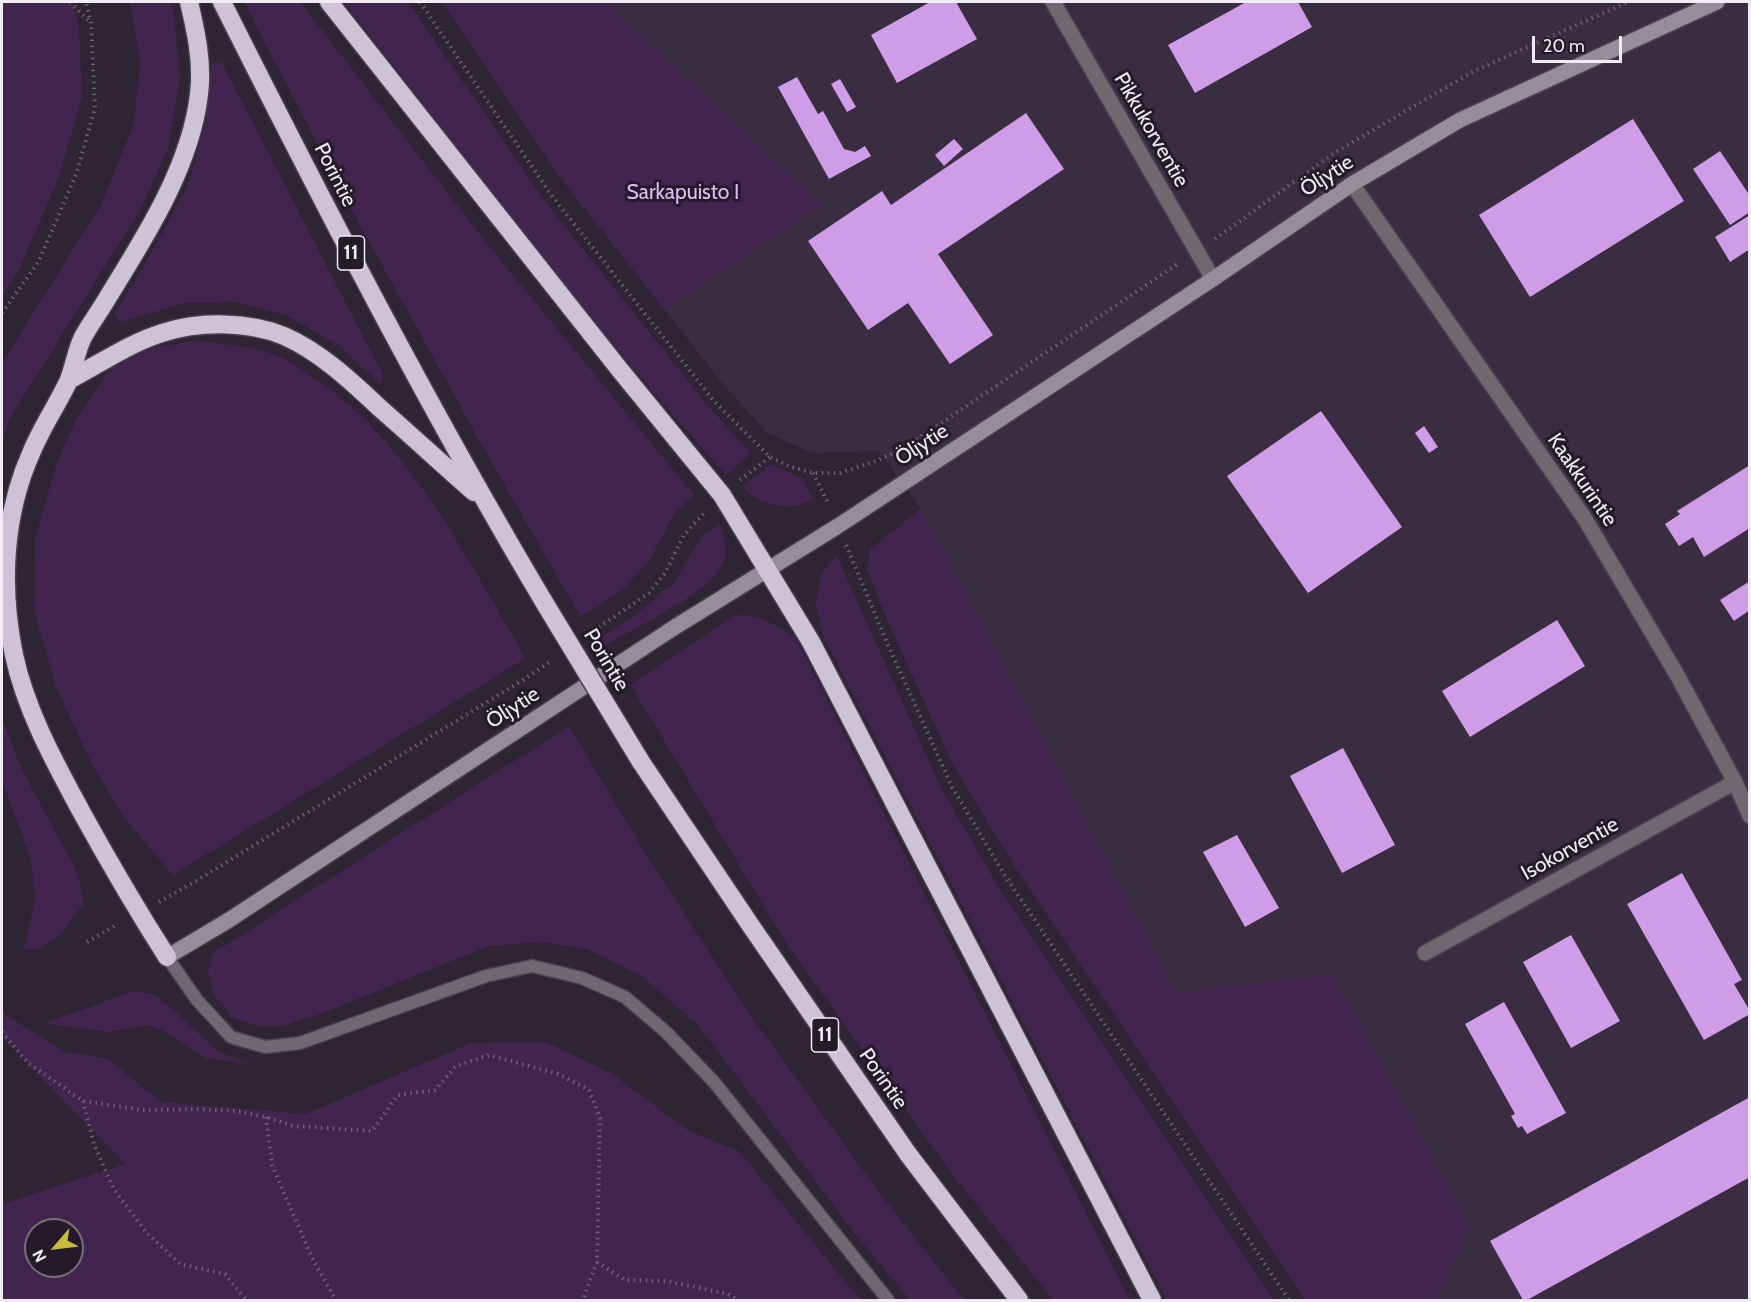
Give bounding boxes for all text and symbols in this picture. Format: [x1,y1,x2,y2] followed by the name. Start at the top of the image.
[1535,24,1625,62] scale bar
[1543,35,1585,57] text: 20 m
[1108,68,1194,192] street label: Pikkukorventie
[308,139,362,211] street label: Porintie
[1296,150,1358,202] street label: Öljytie
[627,180,739,206] park label: Sarkapuisto I
[338,236,364,270] road number: 11
[891,419,953,471] street label: Öljytie
[1542,429,1622,531] street label: Kaakkurintie
[578,624,634,696] street label: Porintie
[482,682,544,734] street label: Öljytie
[1517,812,1623,886] street label: Isokorventie
[812,1018,838,1052] road number: 11
[853,1044,913,1114] street label: Porintie
[24,1218,84,1278] north arrow
[28,1246,50,1265] text: N

